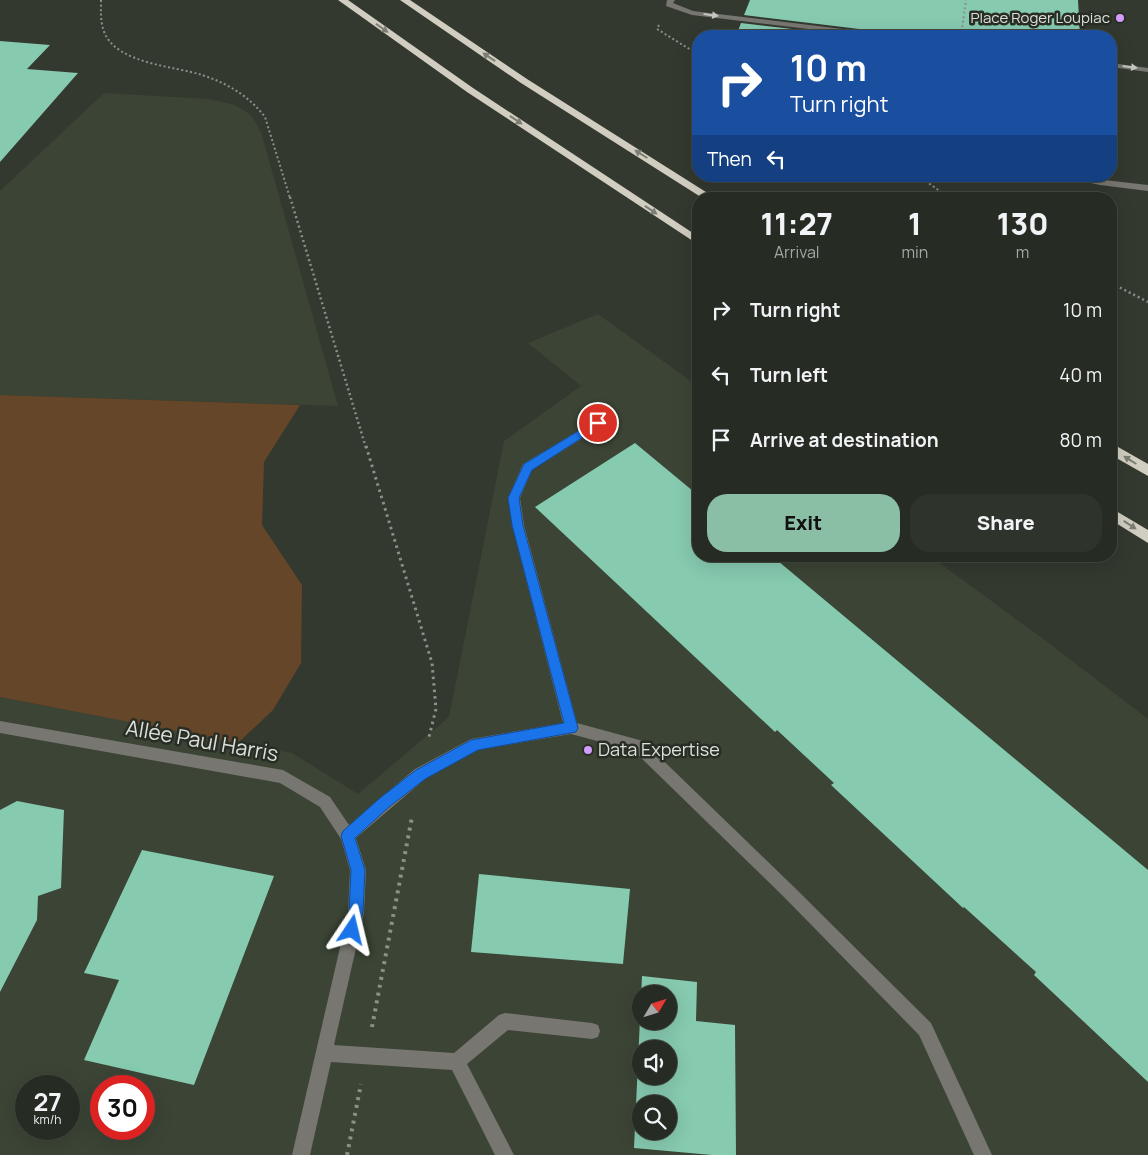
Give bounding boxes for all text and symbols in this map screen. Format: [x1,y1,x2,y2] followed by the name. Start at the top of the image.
[970,7,1110,28] place label: Place Roger Loupiac
[704,11,720,19] one-way arrow
[1114,12,1126,24] marker: Place Roger Loupiac
[375,23,389,33] one-way arrow
[790,44,867,92] text: 10 m
[707,50,772,115] icon: right
[483,53,496,62] one-way arrow
[1122,64,1138,72] one-way arrow
[790,89,888,119] text: Turn right
[509,116,523,125] one-way arrow
[762,145,790,173] icon: left
[707,146,752,172] text: Then
[634,150,648,159] one-way arrow
[761,203,833,244] text: 11:27
[908,203,922,244] text: 1
[997,203,1048,244] text: 130
[645,205,658,215] one-way arrow
[774,241,820,263] text: Arrival
[901,241,928,263] text: min
[1016,241,1029,263] text: m
[707,296,735,324] icon: right
[750,297,840,323] text: Turn right
[1063,297,1102,323] text: 10 m
[707,361,735,389] icon: left
[750,362,828,388] text: Turn left
[1059,362,1102,388] text: 40 m
[577,402,619,444] pin
[584,409,612,437] icon: arrive
[707,426,735,454] icon: arrive
[750,427,939,453] text: Arrive at destination
[1059,427,1102,453] text: 80 m
[1123,455,1136,464] one-way arrow
[707,494,900,552] button: Exit
[910,494,1102,552] button: Share
[1123,520,1136,530] one-way arrow
[124,713,281,767] street label: Allée Paul Harris
[598,737,720,761] place label: Data Expertise
[582,744,594,756] marker: Data Expertise
[325,903,377,955] position arrow
[632,985,678,1030] north arrow
[632,985,677,1140] map controls
[632,1040,677,1085] button: sound
[90,1075,155,1140] speed limit sign: 30
[33,1084,62,1119] text: 27
[632,1095,677,1140] button: search
[34,1111,61,1128] text: km/h

